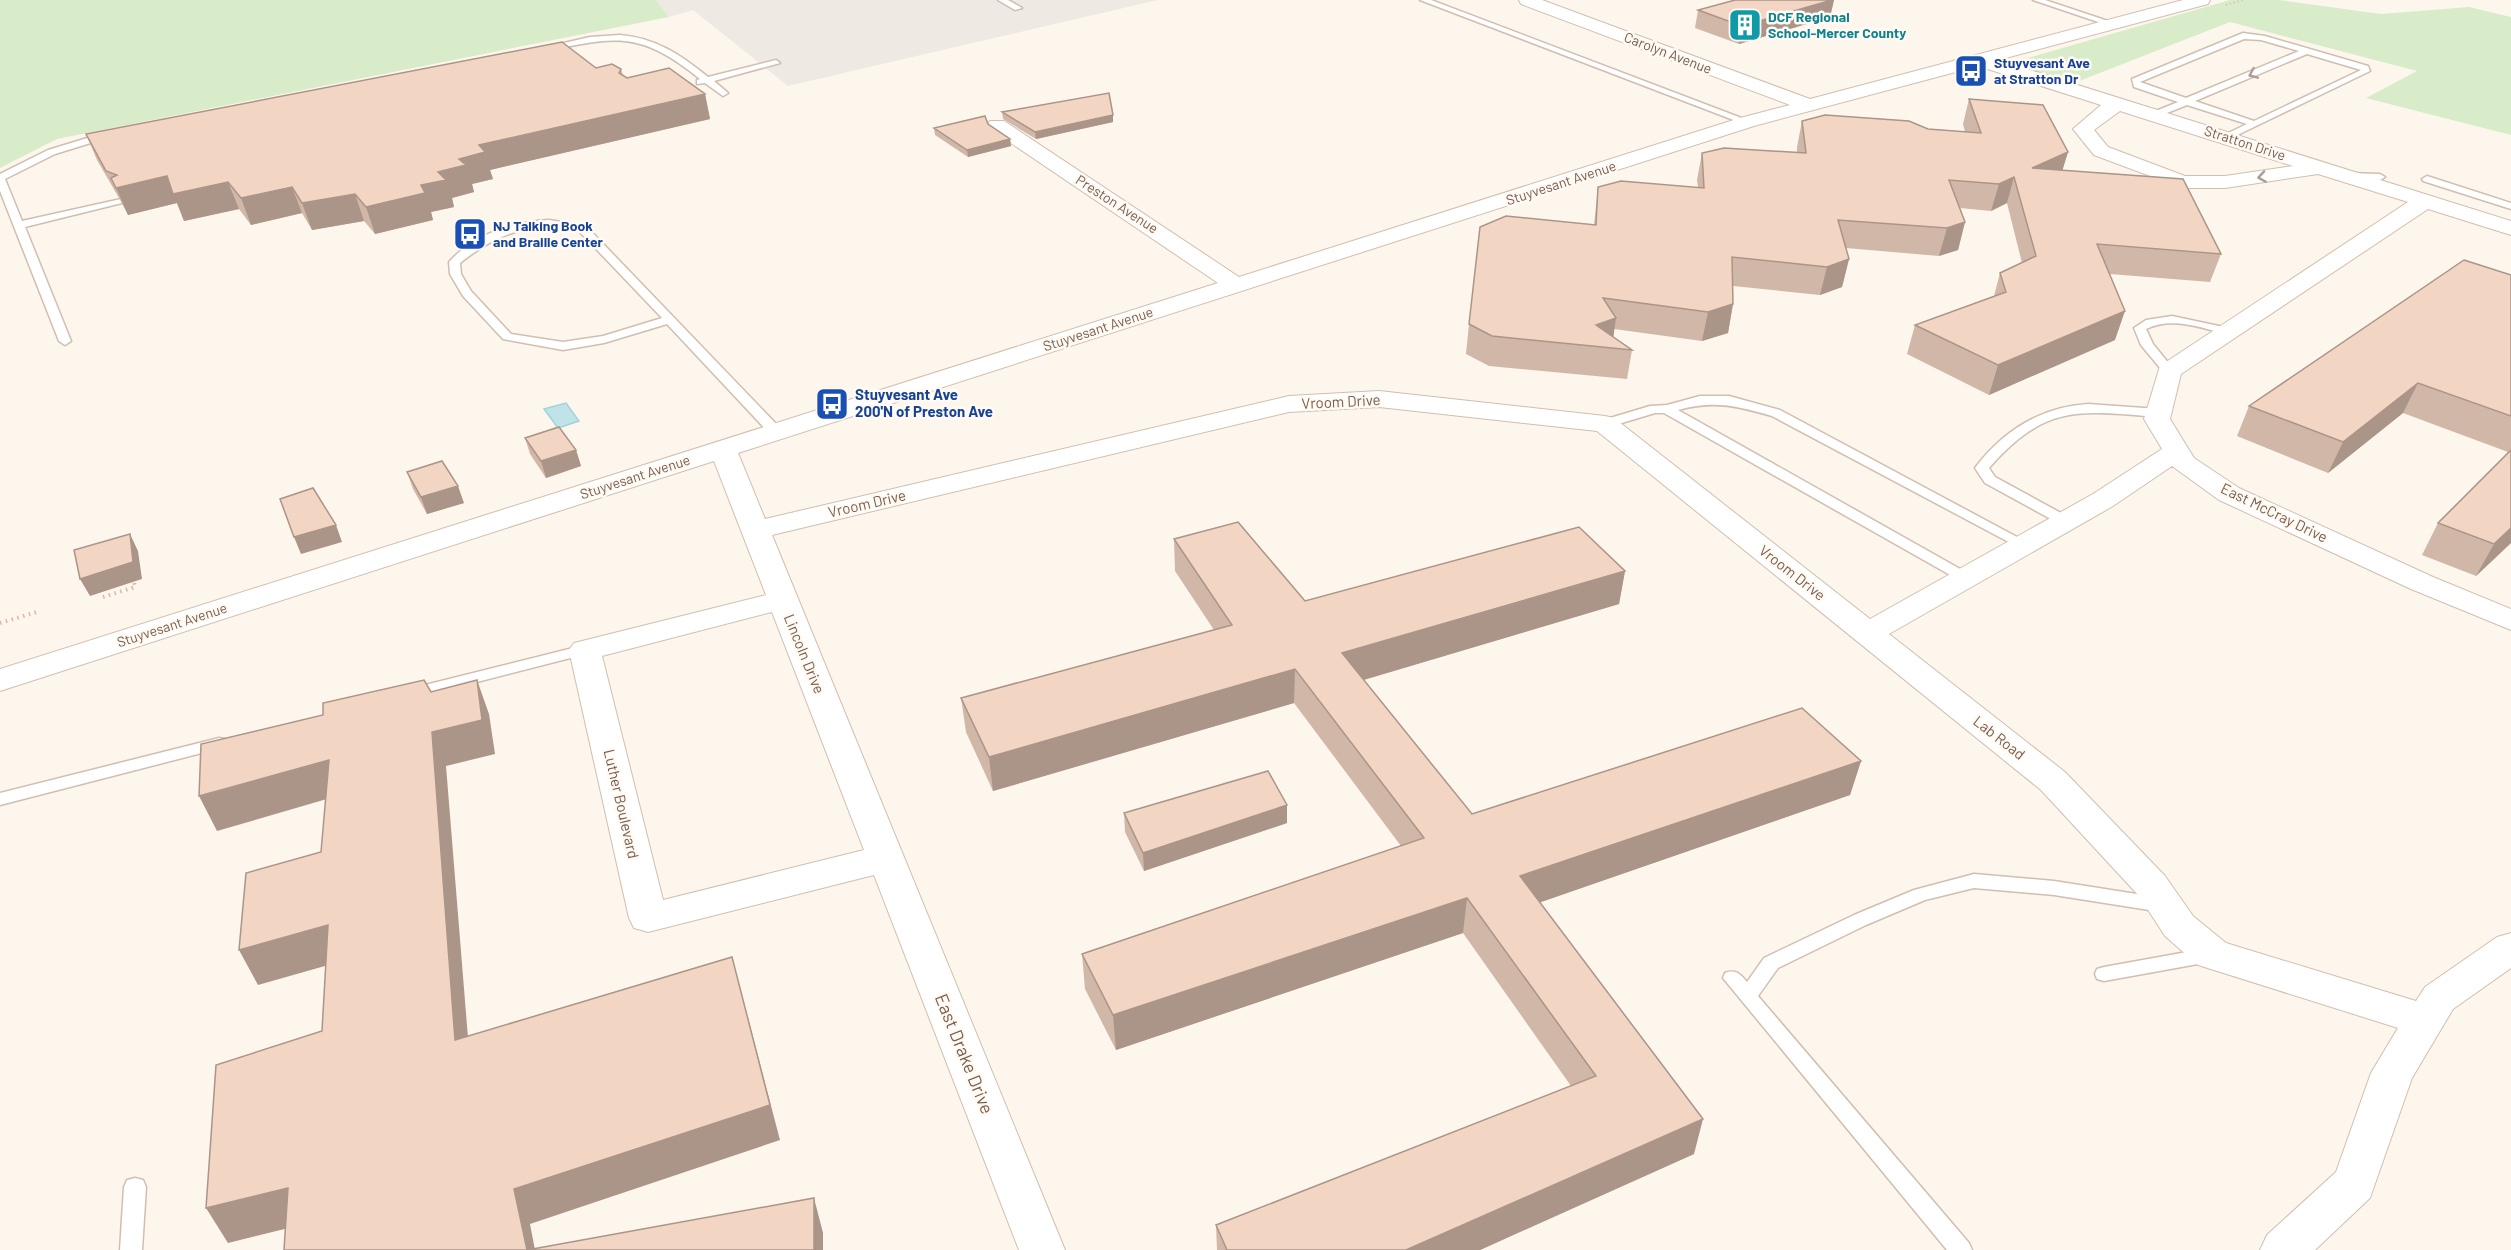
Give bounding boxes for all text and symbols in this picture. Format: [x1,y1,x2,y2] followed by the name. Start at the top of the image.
[1727,7,1763,43] building icon: DCF Regional School-Mercer County
[1768,8,1906,41] place label: DCF Regional School-Mercer County
[1622,28,1715,77] street label: Carolyn Avenue
[1953,53,1989,89] bus stop icon: Stuyvesant Ave at Stratton Dr
[1994,54,2090,87] place label: Stuyvesant Ave at Stratton Dr
[2248,67,2259,79] one-way arrow
[2202,121,2288,164] street label: Stratton Drive
[1504,157,1618,208] street label: Stuyvesant Avenue
[2257,170,2266,182] one-way arrow
[1073,171,1162,237] street label: Preston Avenue
[452,216,488,252] bus stop icon: NJ Talking Book and Braille Center
[493,217,604,250] place label: NJ Talking Book and Braille Center
[1041,303,1155,354] street label: Stuyvesant Avenue
[855,385,993,420] place label: Stuyvesant Ave 200'N of Preston Ave
[814,386,850,422] bus stop icon: Stuyvesant Ave 200'N of Preston Ave
[1301,390,1381,412] street label: Vroom Drive
[578,451,692,502] street label: Stuyvesant Avenue
[2218,479,2331,546] street label: East McCray Drive
[826,485,907,521] street label: Vroom Drive
[1756,541,1829,604] street label: Vroom Drive
[115,599,229,650] street label: Stuyvesant Avenue
[781,611,829,696] street label: Lincoln Drive
[1970,711,2029,763] street label: Lab Road
[601,747,643,860] street label: Luther Boulevard
[931,990,999,1117] street label: East Drake Drive

